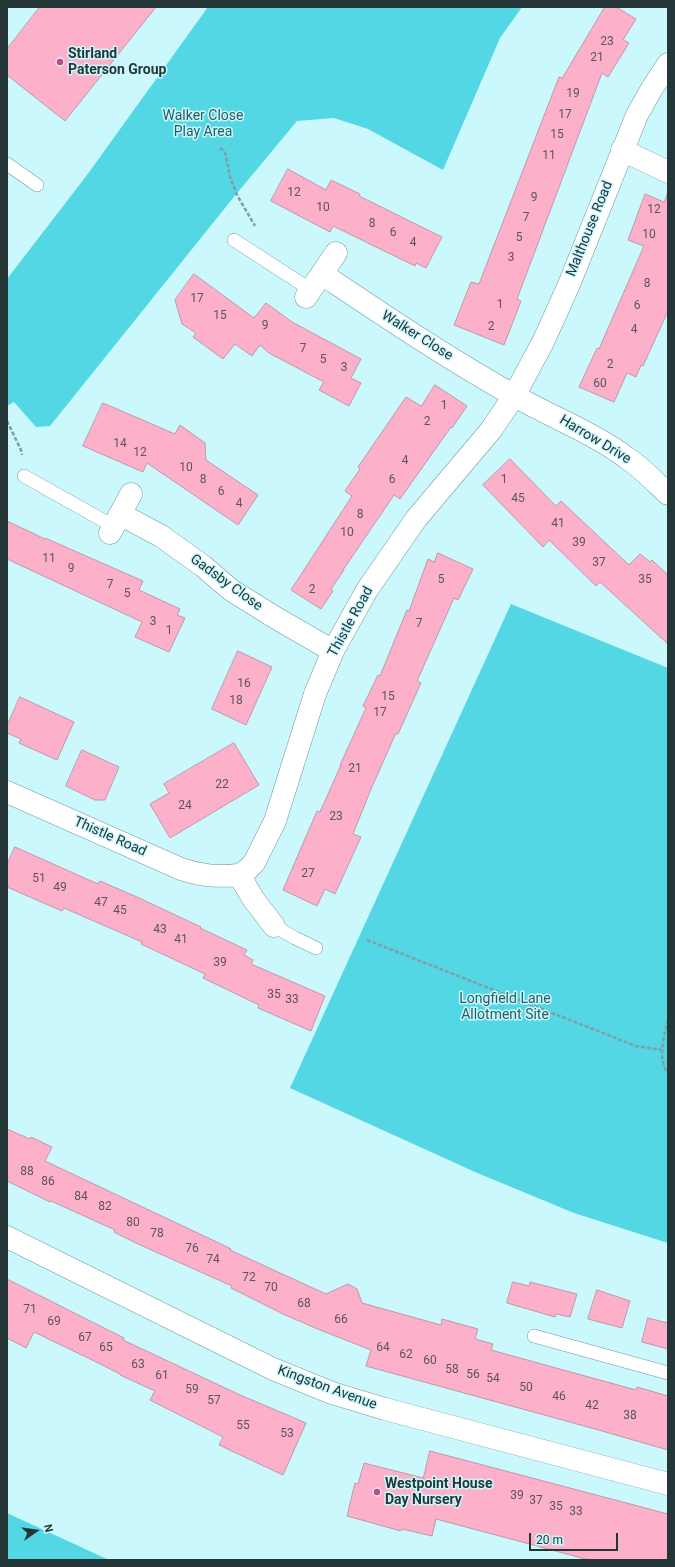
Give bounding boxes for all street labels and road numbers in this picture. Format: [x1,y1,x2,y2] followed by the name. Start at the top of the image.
[563,179,617,279] street label: Malthouse Road
[378,307,456,365] street label: Walker Close
[556,412,634,468] street label: Harrow Drive
[187,551,265,615] street label: Gadsby Close
[325,584,377,660] street label: Thistle Road
[71,814,149,860] street label: Thistle Road
[275,1362,379,1414] street label: Kingston Avenue

